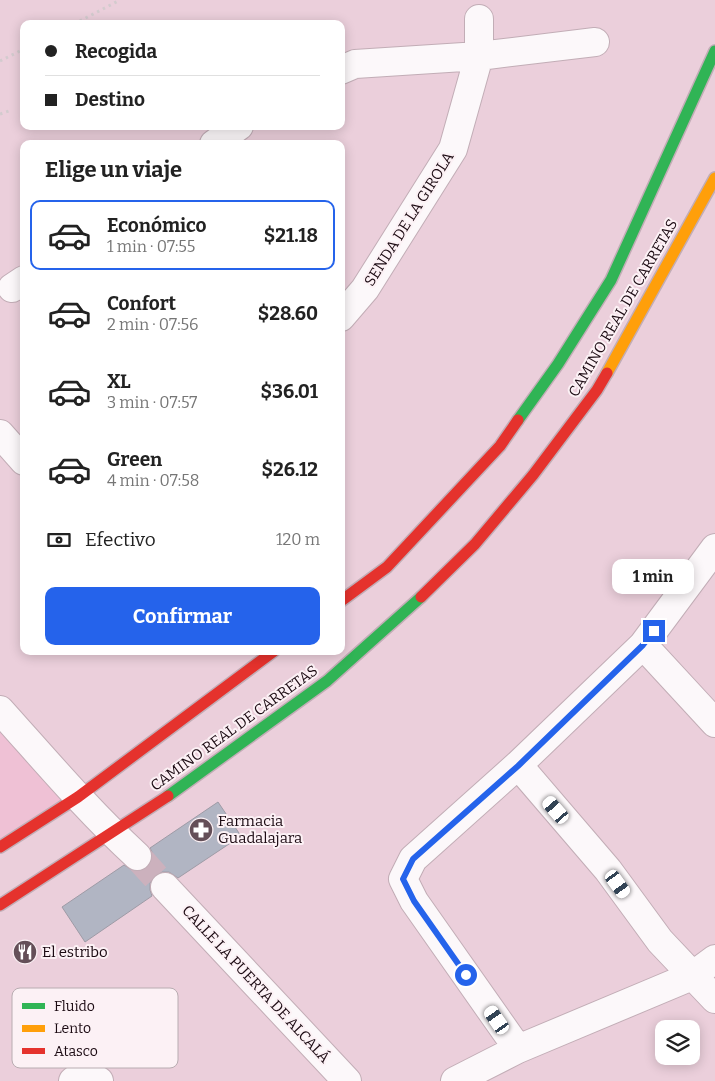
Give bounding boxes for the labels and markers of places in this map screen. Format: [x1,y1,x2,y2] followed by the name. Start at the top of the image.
[218,812,302,847] place label: Farmacia Guadalajara
[188,817,214,843] pharmacy icon: Farmacia Guadalajara
[12,939,38,965] restaurant icon: El estribo
[42,943,108,961] place label: El estribo

